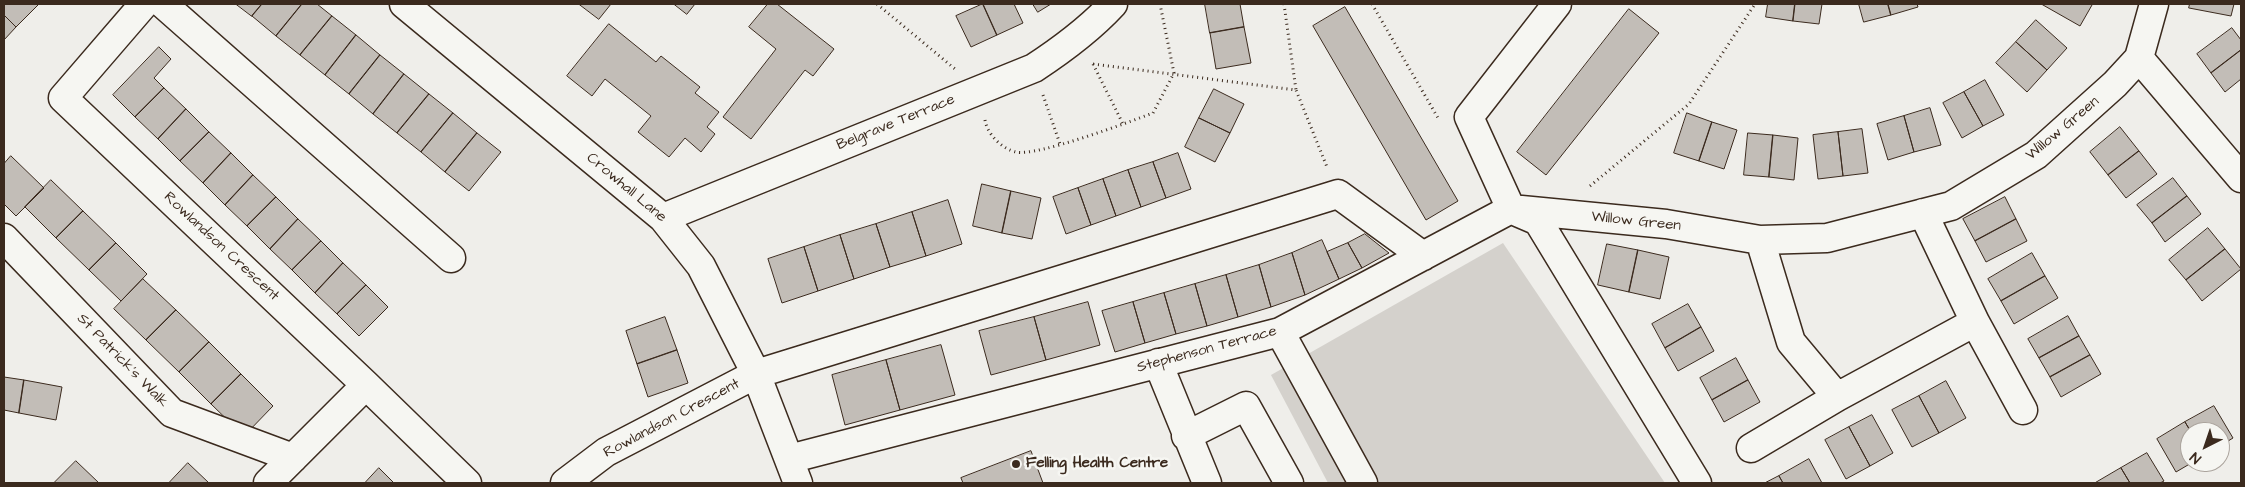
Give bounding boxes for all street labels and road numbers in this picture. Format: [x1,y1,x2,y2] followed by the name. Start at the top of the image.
[834,91,958,155] street label: Belgrave Terrace
[2023,93,2103,165] street label: Willow Green
[582,149,670,227] street label: Crowhall Lane
[159,189,283,305] street label: Rowlandson Crescent
[1590,208,1682,236] street label: Willow Green
[73,310,171,412] street label: St Patrick's Walk
[1135,323,1279,377] street label: Stephenson Terrace
[601,375,743,463] street label: Rowlandson Crescent

